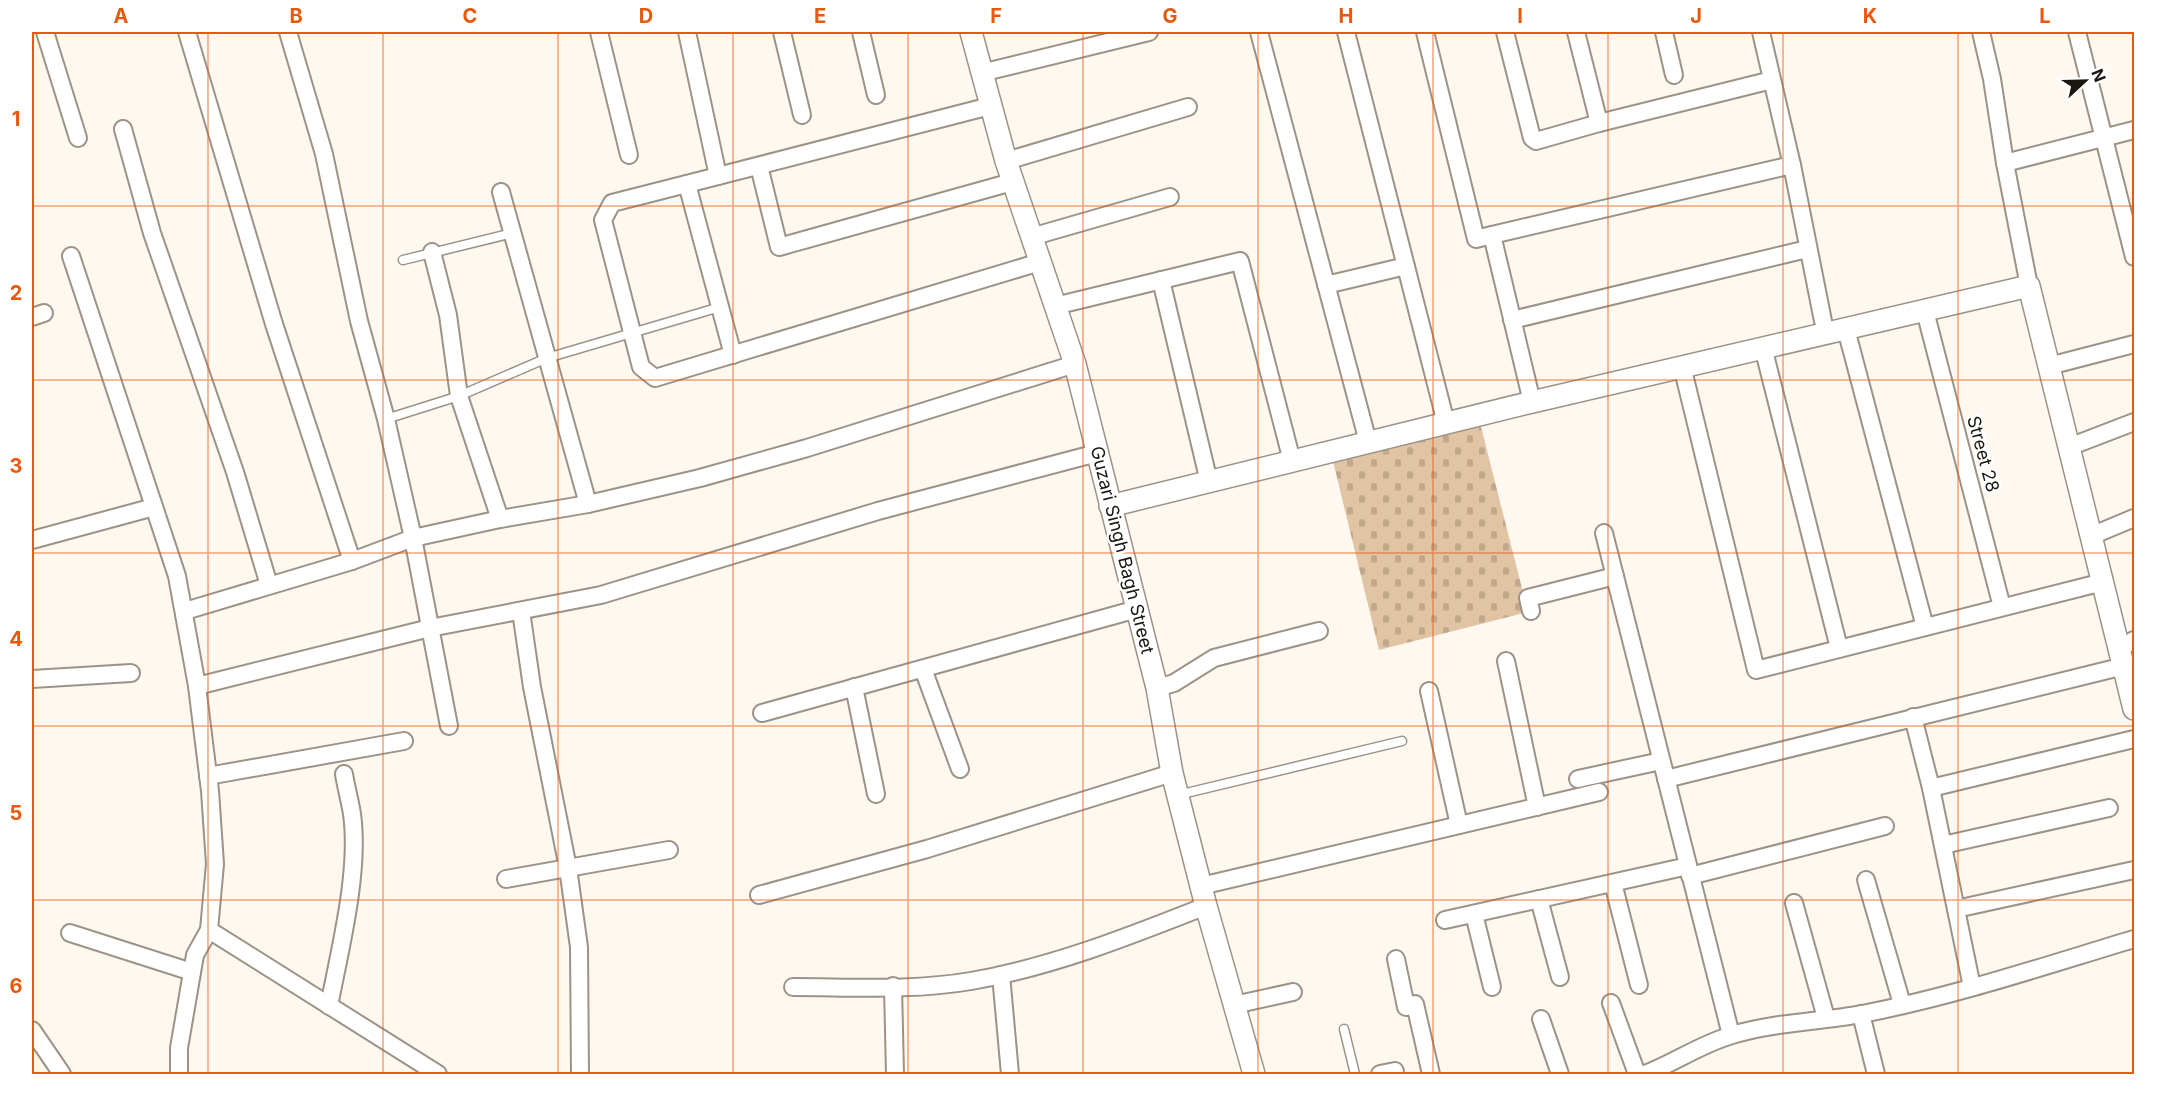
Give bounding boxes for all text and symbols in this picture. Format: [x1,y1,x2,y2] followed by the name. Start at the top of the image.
[114,4,129,28] text: A
[289,4,303,28] text: B
[463,4,477,28] text: C
[639,4,653,28] text: D
[814,4,826,28] text: E
[990,4,1002,28] text: F
[1162,4,1178,28] text: G
[1339,4,1353,28] text: H
[1517,4,1523,28] text: I
[1690,4,1702,28] text: J
[1863,4,1877,28] text: K
[2039,4,2051,28] text: L
[2055,51,2115,111] north arrow
[2087,66,2110,85] text: N
[12,107,20,131] text: 1
[10,281,22,305] text: 2
[1963,413,2004,494] street label: Street 28
[1086,444,1159,656] street label: Guzari Singh Bagh Street
[10,454,22,478] text: 3
[9,627,23,651] text: 4
[10,801,22,825] text: 5
[10,974,23,998] text: 6

